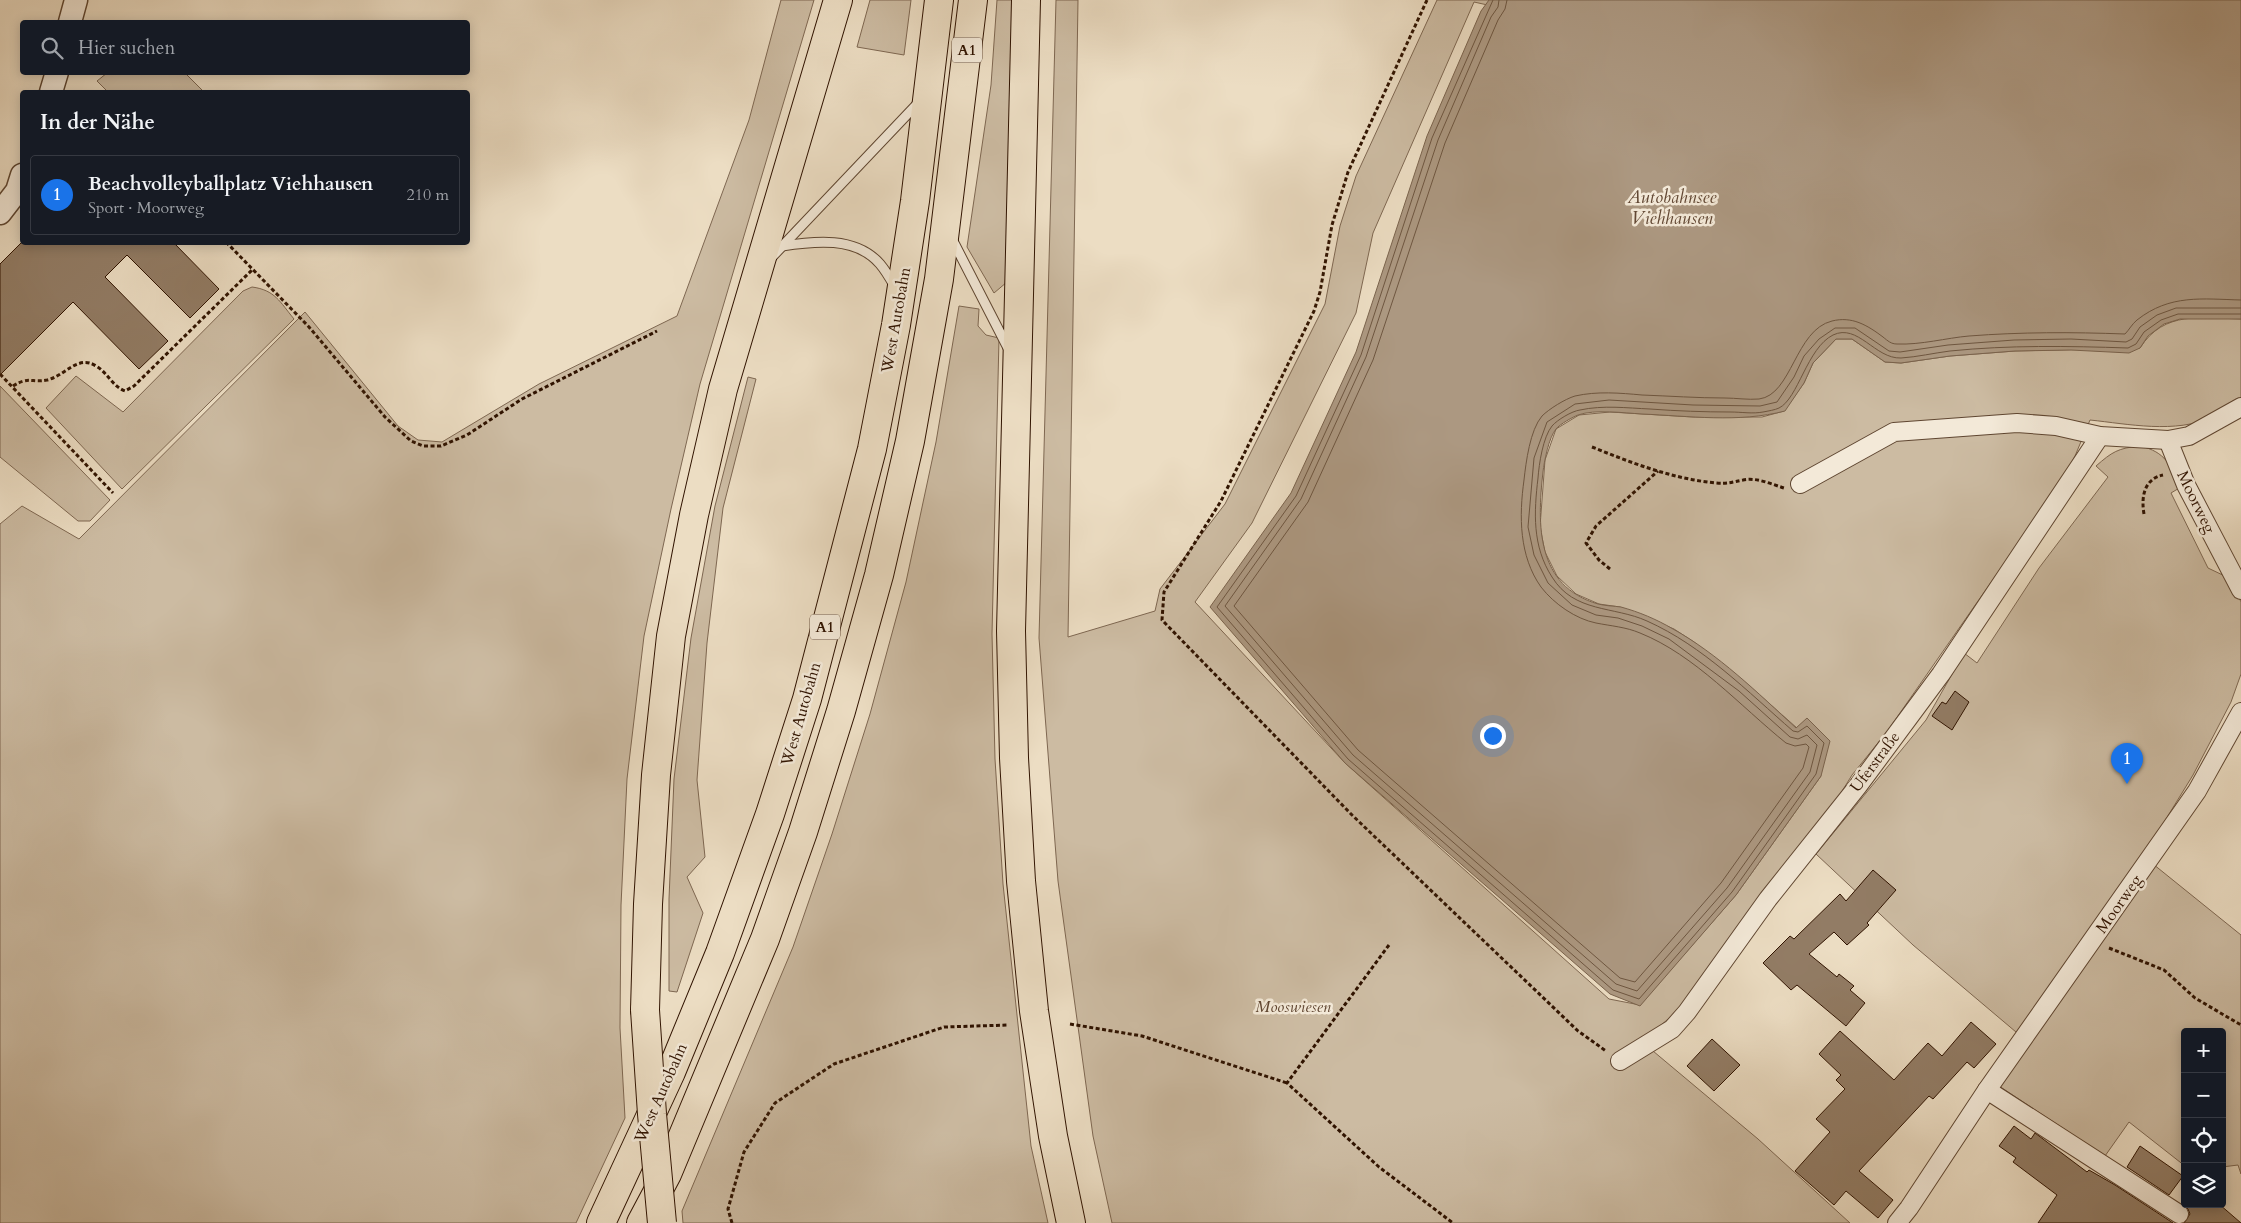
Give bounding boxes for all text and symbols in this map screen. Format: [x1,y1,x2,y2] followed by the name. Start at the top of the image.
[20,20,470,75] search box
[38,34,66,62] icon: search
[78,35,175,61] text: Hier suchen
[952,38,982,62] road number: A1
[40,108,155,137] text: In der Nähe
[88,171,373,197] text: Beachvolleyballplatz Viehhausen
[53,184,61,206] text: 1
[407,184,449,206] text: 210 m
[1627,185,1717,231] water label: Autobahnsee Viehhausen
[88,197,204,219] text: Sport · Moorweg
[876,265,916,376] street label: West Autobahn
[2171,467,2221,537] street label: Moorweg
[810,614,840,640] road number: A1
[775,660,826,769] street label: West Autobahn
[1480,723,1506,749] your location
[1845,727,1905,797] street label: Uferstraße
[2111,743,2143,784] pin: 1
[2091,870,2147,938] street label: Moorweg
[1255,996,1331,1018] park label: Mooswiesen
[2181,1028,2226,1208] map controls
[2181,1028,2226,1073] button: +
[629,1040,693,1147] street label: West Autobahn
[2181,1073,2226,1118] button: −
[2181,1118,2226,1163] button: locate
[2181,1163,2226,1208] button: layers

